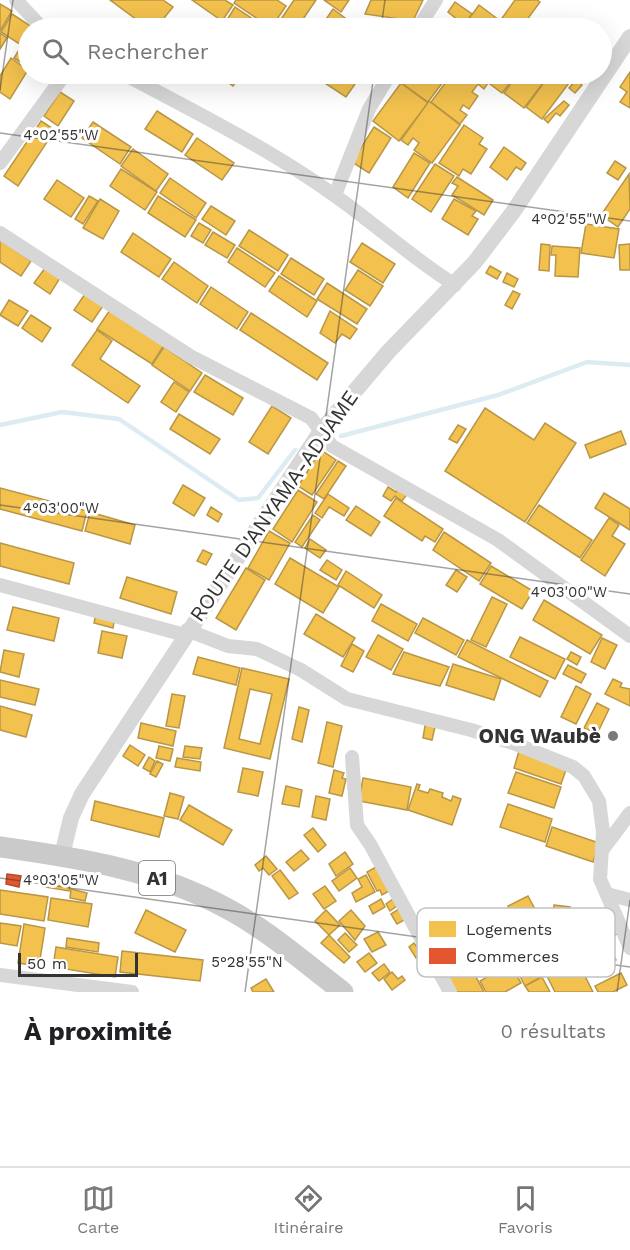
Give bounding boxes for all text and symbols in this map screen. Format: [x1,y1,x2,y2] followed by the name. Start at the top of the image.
[18,18,612,84] search box
[39,35,72,68] icon: search
[87,39,209,64] text: Rechercher
[23,126,99,144] text: 4°02'55"W
[531,210,607,228] text: 4°02'55"W
[184,385,363,626] street label: ROUTE D'ANYAMA-ADJAME
[23,499,99,517] text: 4°03'00"W
[531,583,607,601] text: 4°03'00"W
[479,723,601,748] place label: ONG Waubè
[606,729,620,743] marker: ONG Waubè
[139,861,175,895] road number: A1
[23,871,99,889] text: 4°03'05"W
[417,908,615,977] legend
[466,920,552,939] text: Logements
[466,947,559,966] text: Commerces
[18,950,138,978] scale bar
[211,953,283,971] text: 5°28'55"N
[27,954,67,973] text: 50 m
[24,1016,172,1046] text: À proximité
[501,1019,606,1043] text: 0 résultats
[77,1182,119,1237] tab: Carte
[274,1182,344,1237] tab: Itinéraire
[498,1182,553,1237] tab: Favoris

